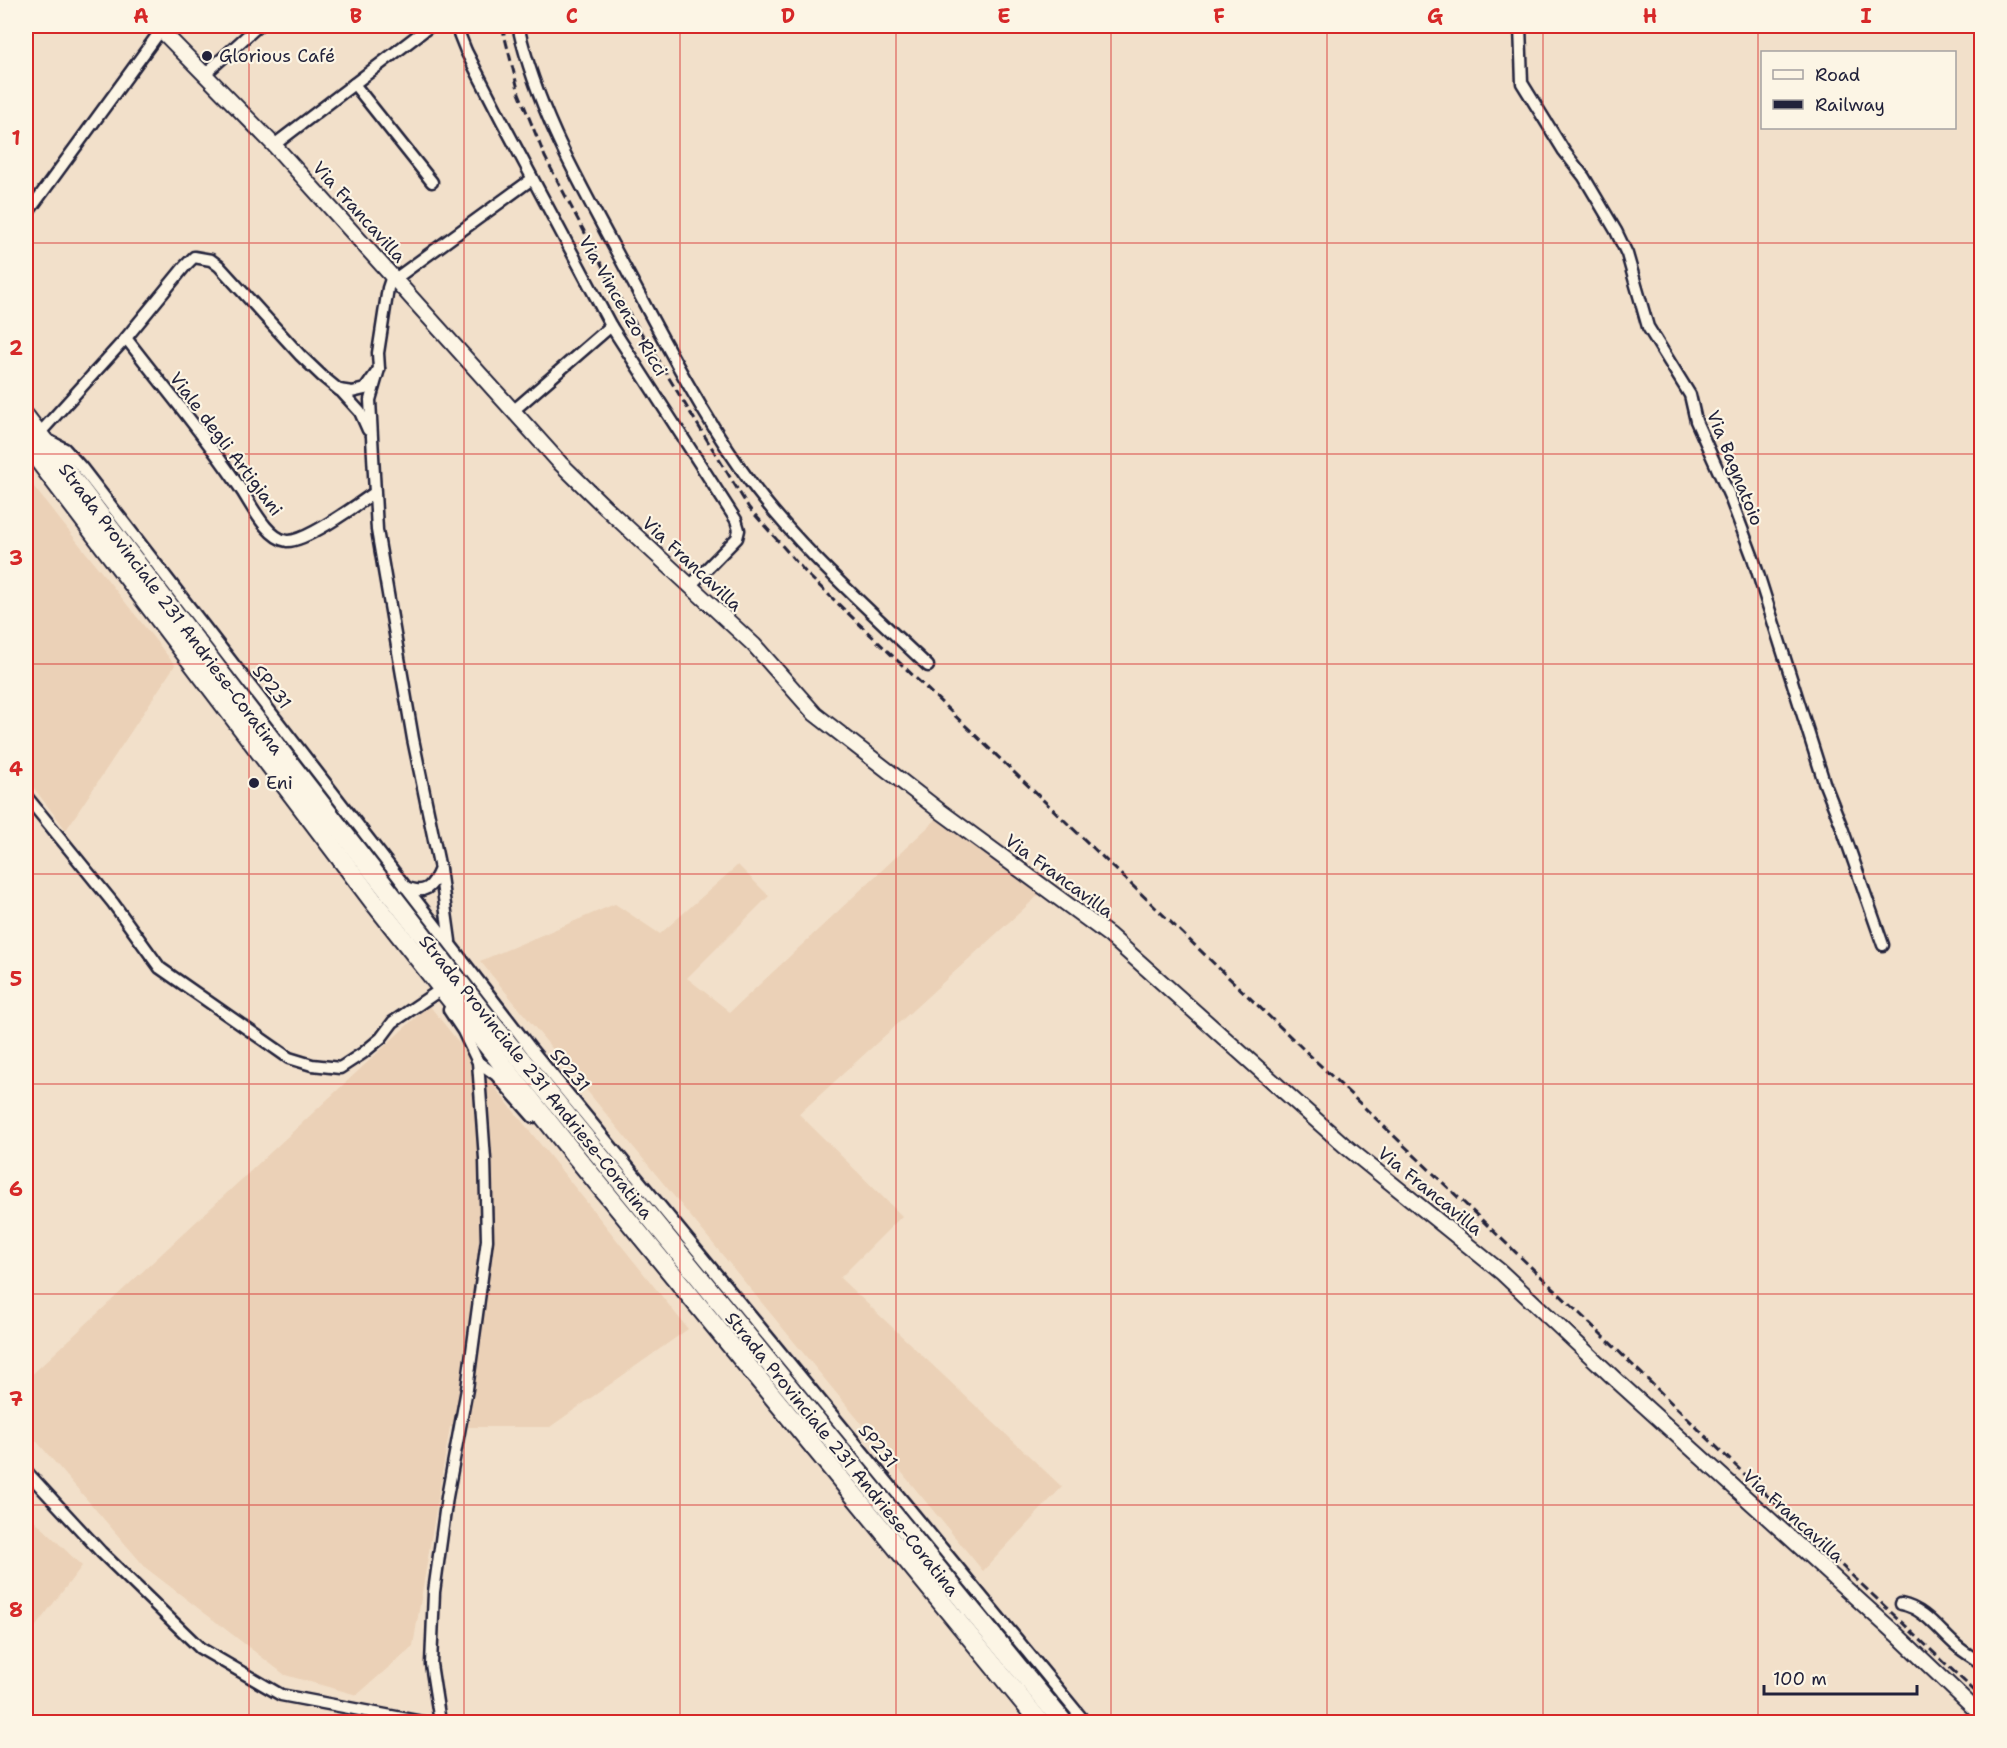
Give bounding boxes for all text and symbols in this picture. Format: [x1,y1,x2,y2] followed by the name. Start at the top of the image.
[133,3,149,29] text: A
[350,3,362,29] text: B
[566,3,578,29] text: C
[781,3,795,29] text: D
[997,3,1011,29] text: E
[1213,3,1225,29] text: F
[1427,3,1443,29] text: G
[1643,3,1657,29] text: H
[1860,3,1872,29] text: I
[219,44,335,68] place label: Glorious Café
[200,49,214,63] marker: Glorious Café
[1761,51,1956,129] legend
[1815,63,1860,87] text: Road
[1815,93,1885,117] text: Railway
[11,125,21,151] text: 1
[307,156,411,268] street label: Via Francavilla
[573,231,673,381] street label: Via Vincenzo Ricci
[9,335,23,361] text: 2
[164,367,288,521] street label: Viale degli Artigiani
[1701,407,1769,529] street label: Via Bagnatoio
[53,458,289,760] street label: Strada Provinciale 231 Andriese-Coratina
[637,511,747,617] street label: Via Francavilla
[9,545,23,571] text: 3
[247,660,297,714] street label: SP231
[9,756,23,782] text: 4
[266,771,293,795] place label: Eni
[247,776,261,790] marker: Eni
[1000,828,1118,924] street label: Via Francavilla
[414,930,658,1224] street label: Strada Provinciale 231 Andriese-Coratina
[10,966,22,992] text: 5
[545,1043,595,1097] street label: SP231
[1372,1141,1488,1241] street label: Via Francavilla
[9,1176,23,1202] text: 6
[720,1307,964,1601] street label: Strada Provinciale 231 Andriese-Coratina
[9,1386,23,1412] text: 7
[853,1419,903,1473] street label: SP231
[1737,1464,1849,1568] street label: Via Francavilla
[9,1597,23,1623] text: 8
[1764,1658,1917,1696] scale bar
[1773,1667,1827,1691] text: 100 m

